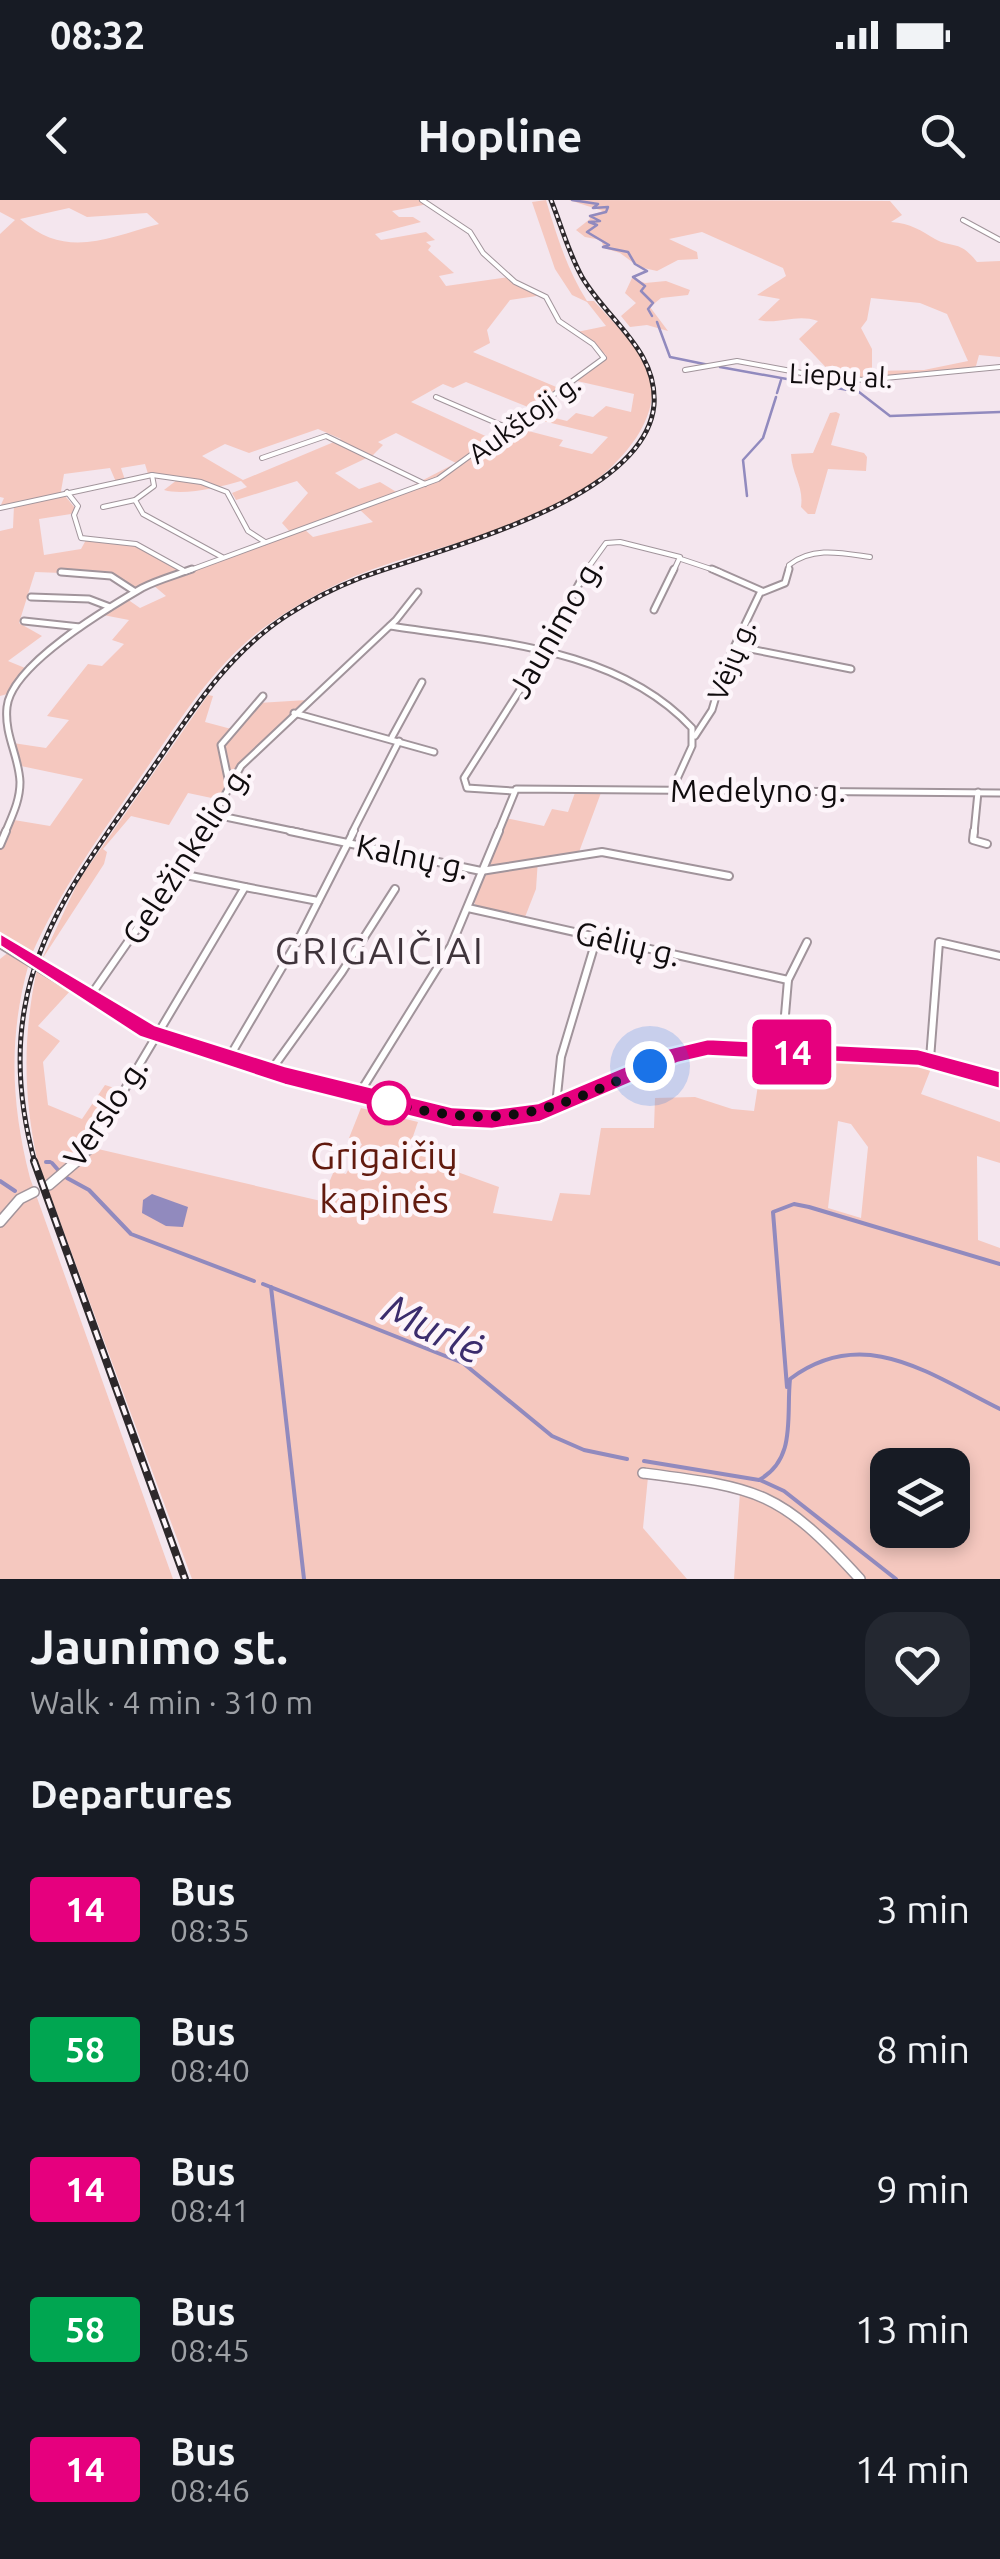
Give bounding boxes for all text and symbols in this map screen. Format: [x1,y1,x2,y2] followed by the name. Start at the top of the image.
[50,14,145,56] text: 08:32
[30,108,85,163] icon: back
[915,108,970,163] icon: search
[417,110,583,161] text: Hopline
[788,357,894,393] street label: Liepų al.
[462,367,586,469] street label: Aukštoji g.
[500,550,610,704] street label: Jaunimo g.
[701,615,761,705] street label: Vėjų g.
[114,757,258,951] street label: Geležinkelio g.
[670,772,846,808] street label: Medelyno g.
[353,826,473,886] street label: Kalnų g.
[572,913,684,973] street label: Gėlių g.
[275,929,485,971] district label: GRIGAIČIAI
[747,1020,837,1084] line badge: 14
[772,1032,812,1072] text: 14
[625,1041,675,1091] your location
[56,1051,154,1173] street label: Verslo g.
[368,1082,410,1124] unlabelled marker
[310,1134,458,1220] park label: Grigaičių kapinės
[376,1283,492,1373] water label: Murlė
[870,1448,970,1548] map controls
[870,1448,970,1548] button: layers
[865,1612,970,1717] button: heart
[30,1619,288,1673] text: Jaunimo st.
[30,1684,313,1720] text: Walk · 4 min · 310 m
[30,1773,232,1815] text: Departures
[170,1870,235,1912] text: Bus
[876,1888,970,1930] text: 3 min
[65,1889,105,1929] text: 14
[170,1912,250,1948] text: 08:35
[170,2010,235,2052] text: Bus
[876,2028,970,2070] text: 8 min
[65,2029,105,2069] text: 58
[170,2052,250,2088] text: 08:40
[170,2150,235,2192] text: Bus
[876,2168,970,2210] text: 9 min
[65,2169,105,2209] text: 14
[170,2192,250,2228] text: 08:41
[170,2290,235,2332] text: Bus
[855,2308,970,2350] text: 13 min
[65,2309,105,2349] text: 58
[170,2332,250,2368] text: 08:45
[170,2430,235,2472] text: Bus
[855,2448,970,2490] text: 14 min
[65,2449,105,2489] text: 14
[170,2472,250,2508] text: 08:46

